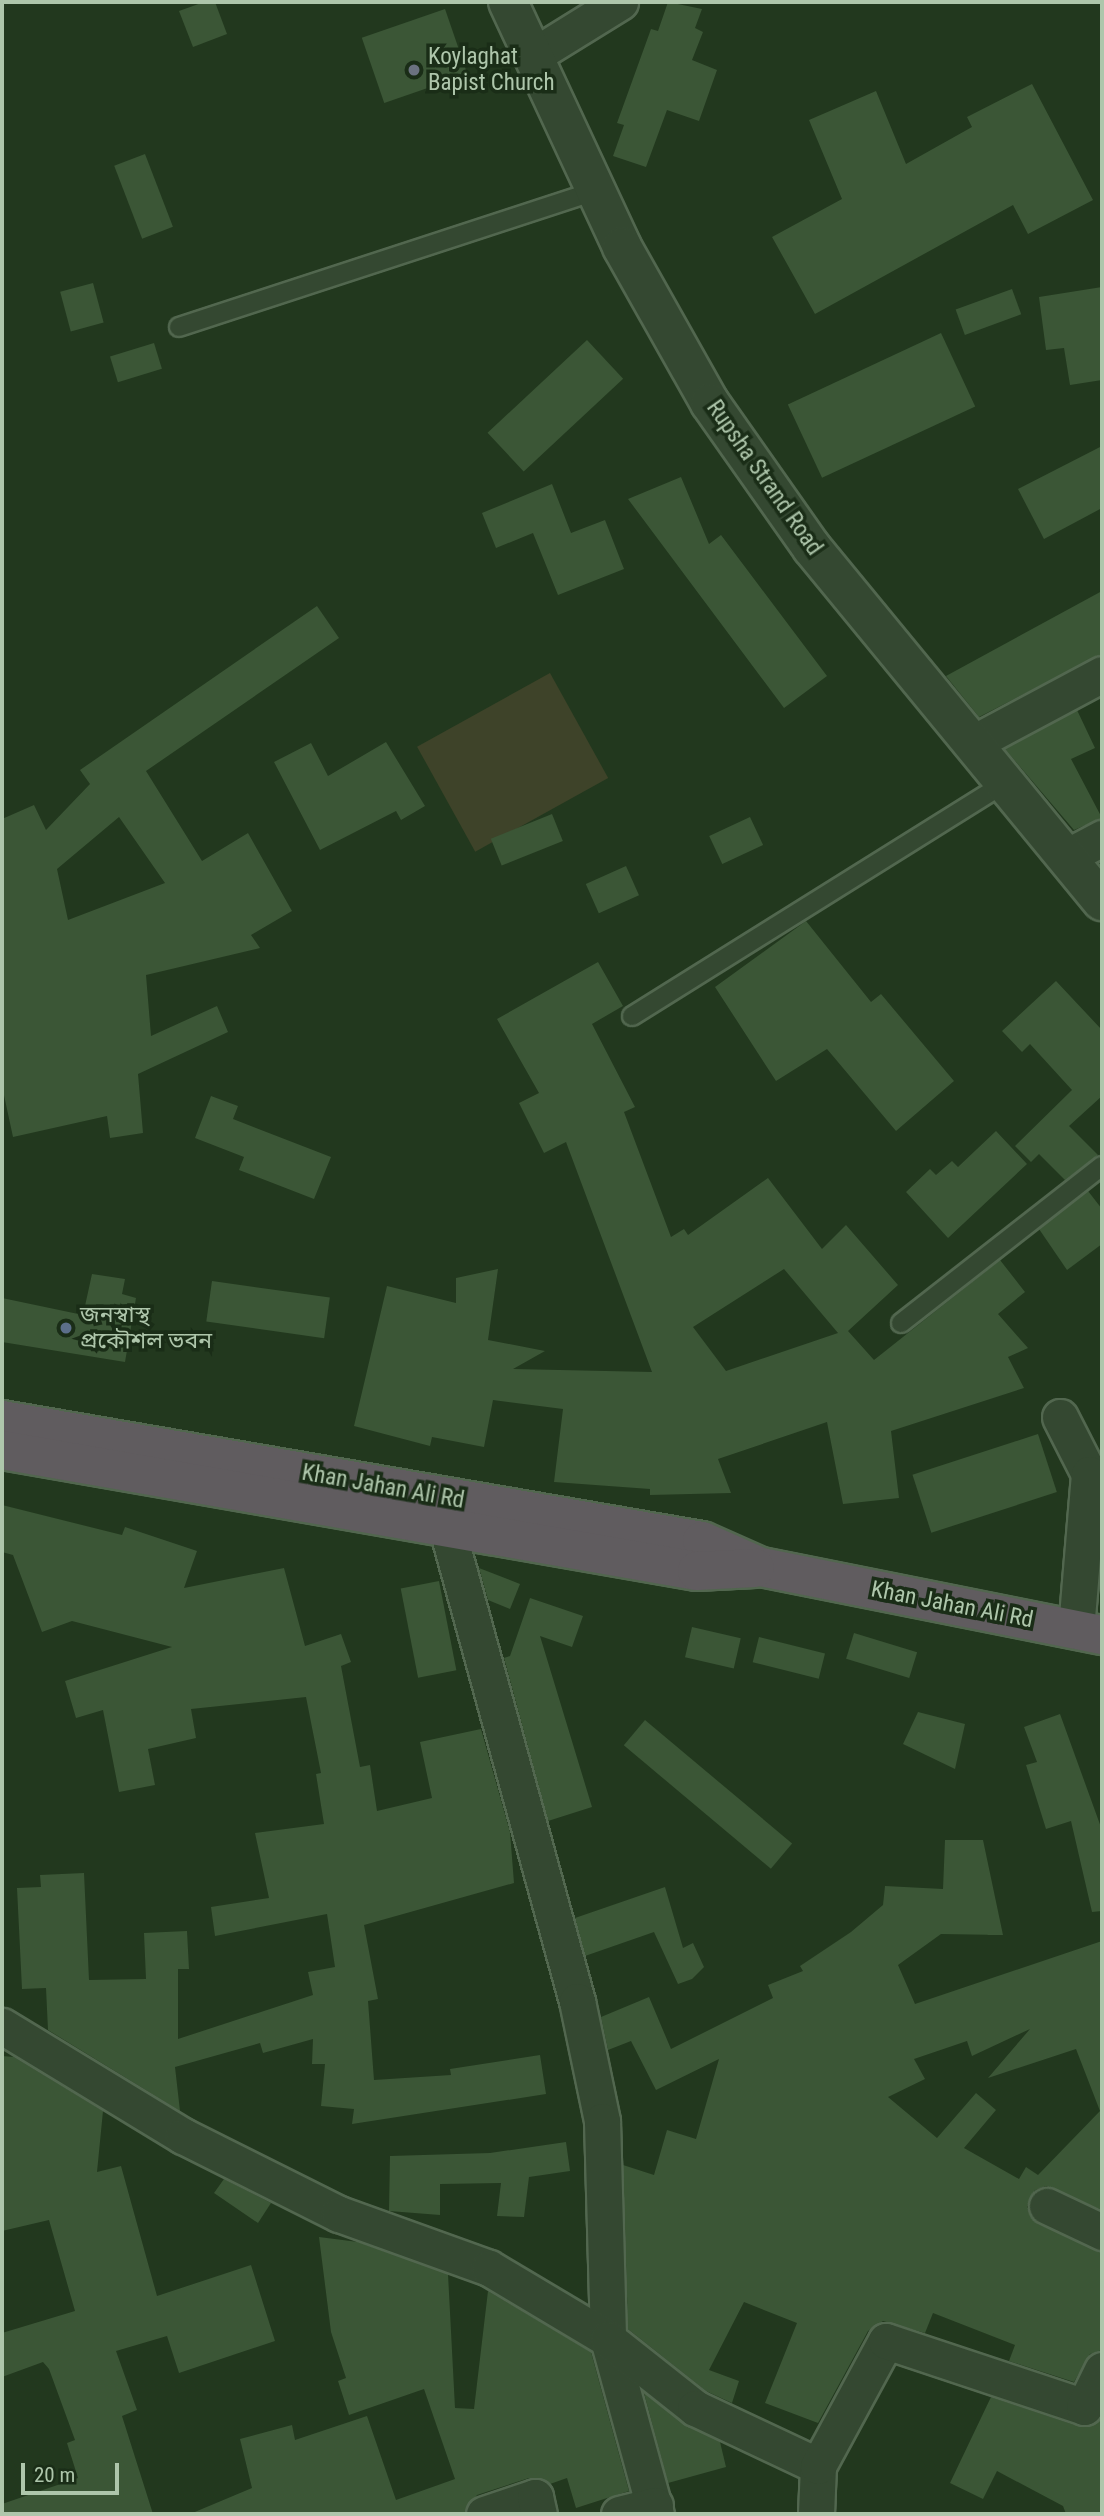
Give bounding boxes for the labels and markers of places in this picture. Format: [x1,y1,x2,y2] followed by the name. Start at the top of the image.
[428,43,555,97] place label: Koylaghat Bapist Church
[406,62,422,78] marker: Koylaghat Bapist Church
[80,1301,212,1355] place label: জনস্বাস্থ প্রকৌশল ভবন
[58,1320,74,1336] marker: জনস্বাস্থ প্রকৌশল ভবন

